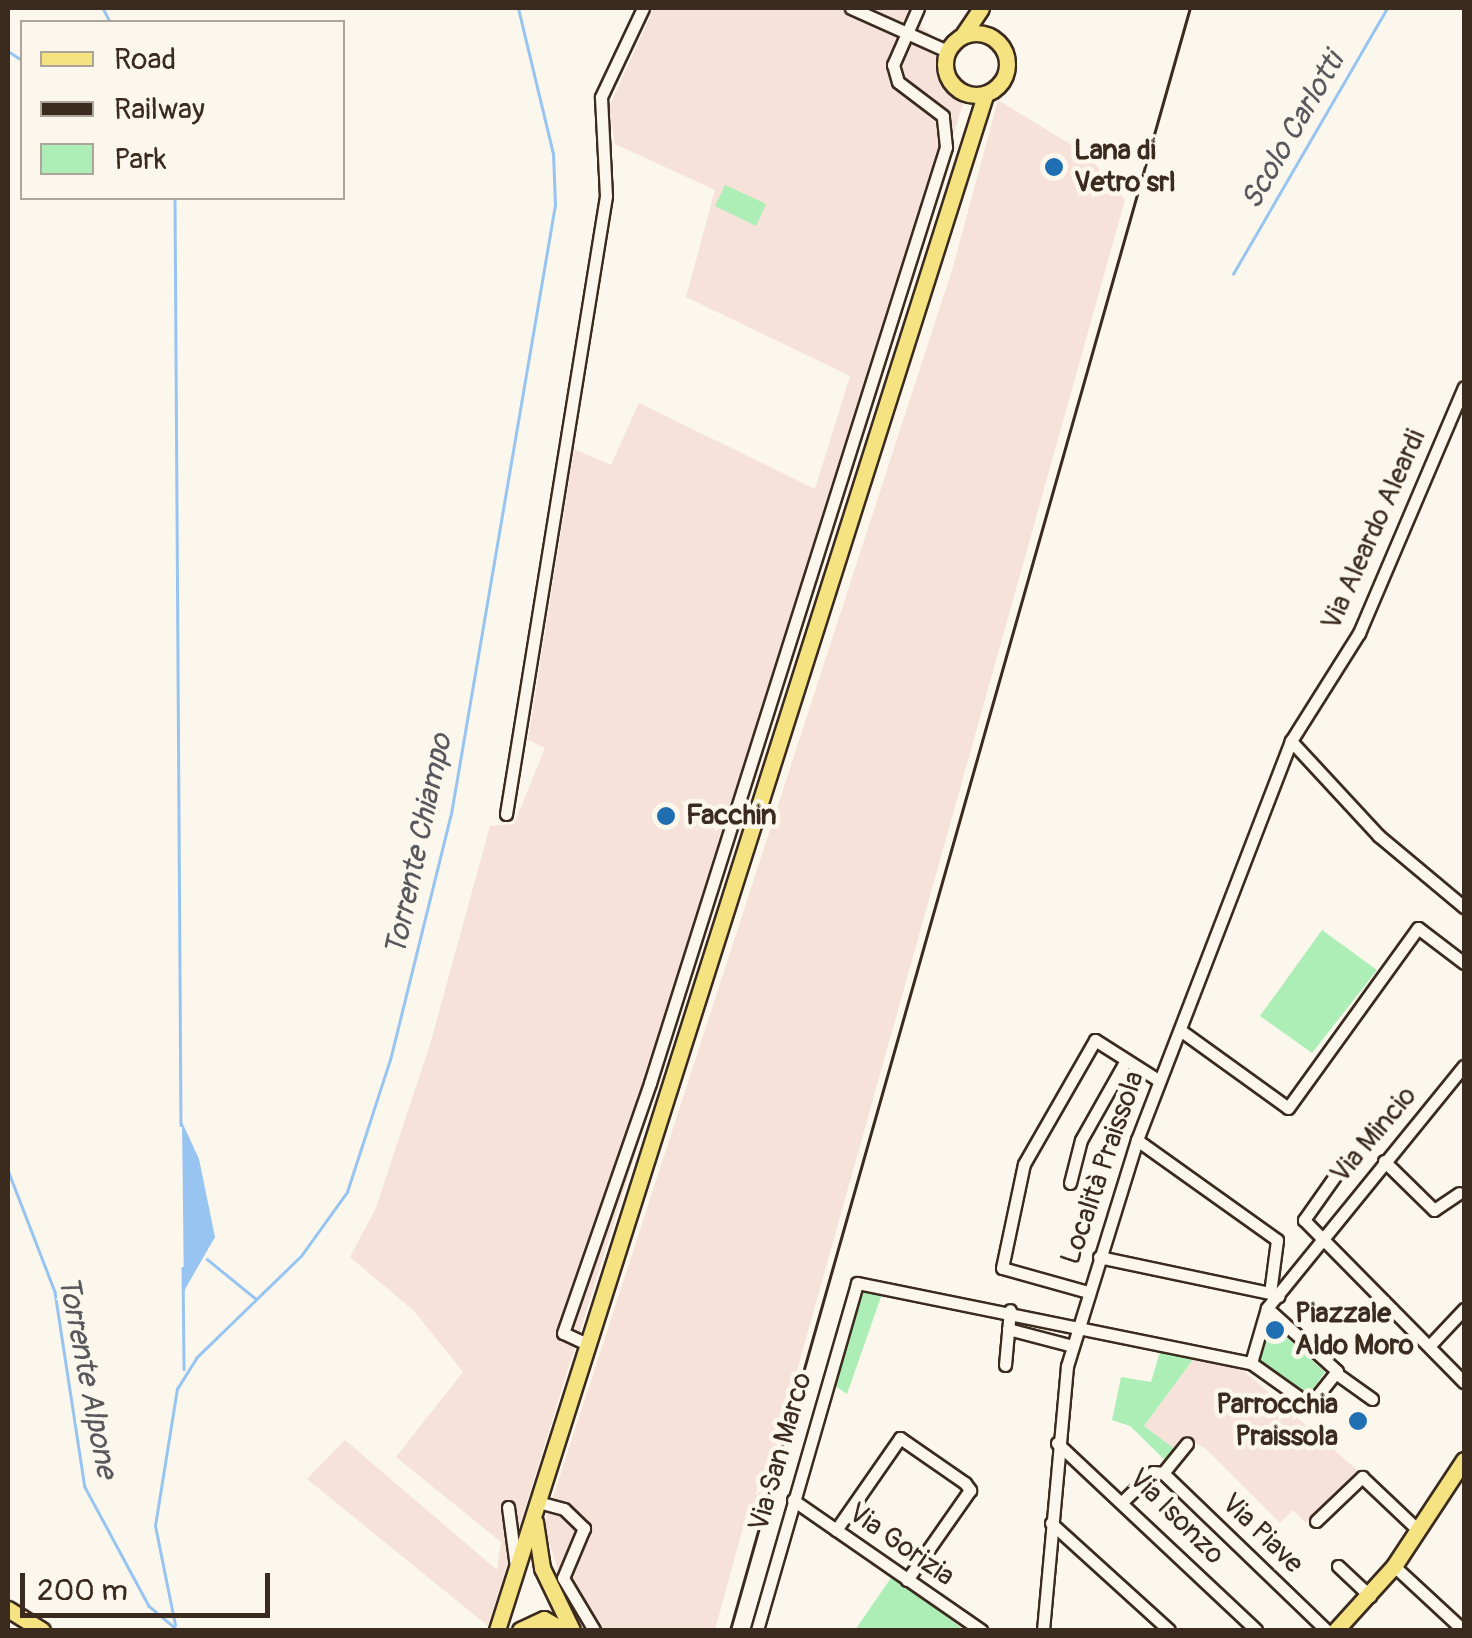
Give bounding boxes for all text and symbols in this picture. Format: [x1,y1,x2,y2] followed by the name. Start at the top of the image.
[20,20,345,200] legend
[114,41,176,78] text: Road
[1234,46,1352,216] water label: Scolo Carlotti
[114,91,205,128] text: Railway
[1074,134,1176,200] place label: Lana di Vetro srl
[114,141,167,178] text: Park
[1043,156,1065,178] marker: Lana di Vetro srl
[1315,424,1433,636] street label: Via Aleardo Aleardi
[378,731,460,959] water label: Torrente Chiampo
[686,799,777,833] place label: Facchin
[655,805,677,827] marker: Facchin
[1054,1067,1152,1269] street label: Località Praissola
[1324,1080,1424,1190] street label: Via Mincio
[50,1273,124,1481] water label: Torrente Alpone
[1295,1297,1414,1363] place label: Piazzale Aldo Moro
[1264,1319,1286,1341] marker: Piazzale Aldo Moro
[742,1369,820,1535] street label: Via San Marco
[1216,1388,1338,1454] place label: Parrocchia Praissola
[1347,1410,1369,1432] marker: Parrocchia Praissola
[1121,1462,1231,1572] street label: Via Isonzo
[1214,1487,1310,1581] street label: Via Piave
[841,1496,961,1594] street label: Via Gorizia
[25,1553,275,1615] scale bar
[37,1572,128,1609] text: 200 m

